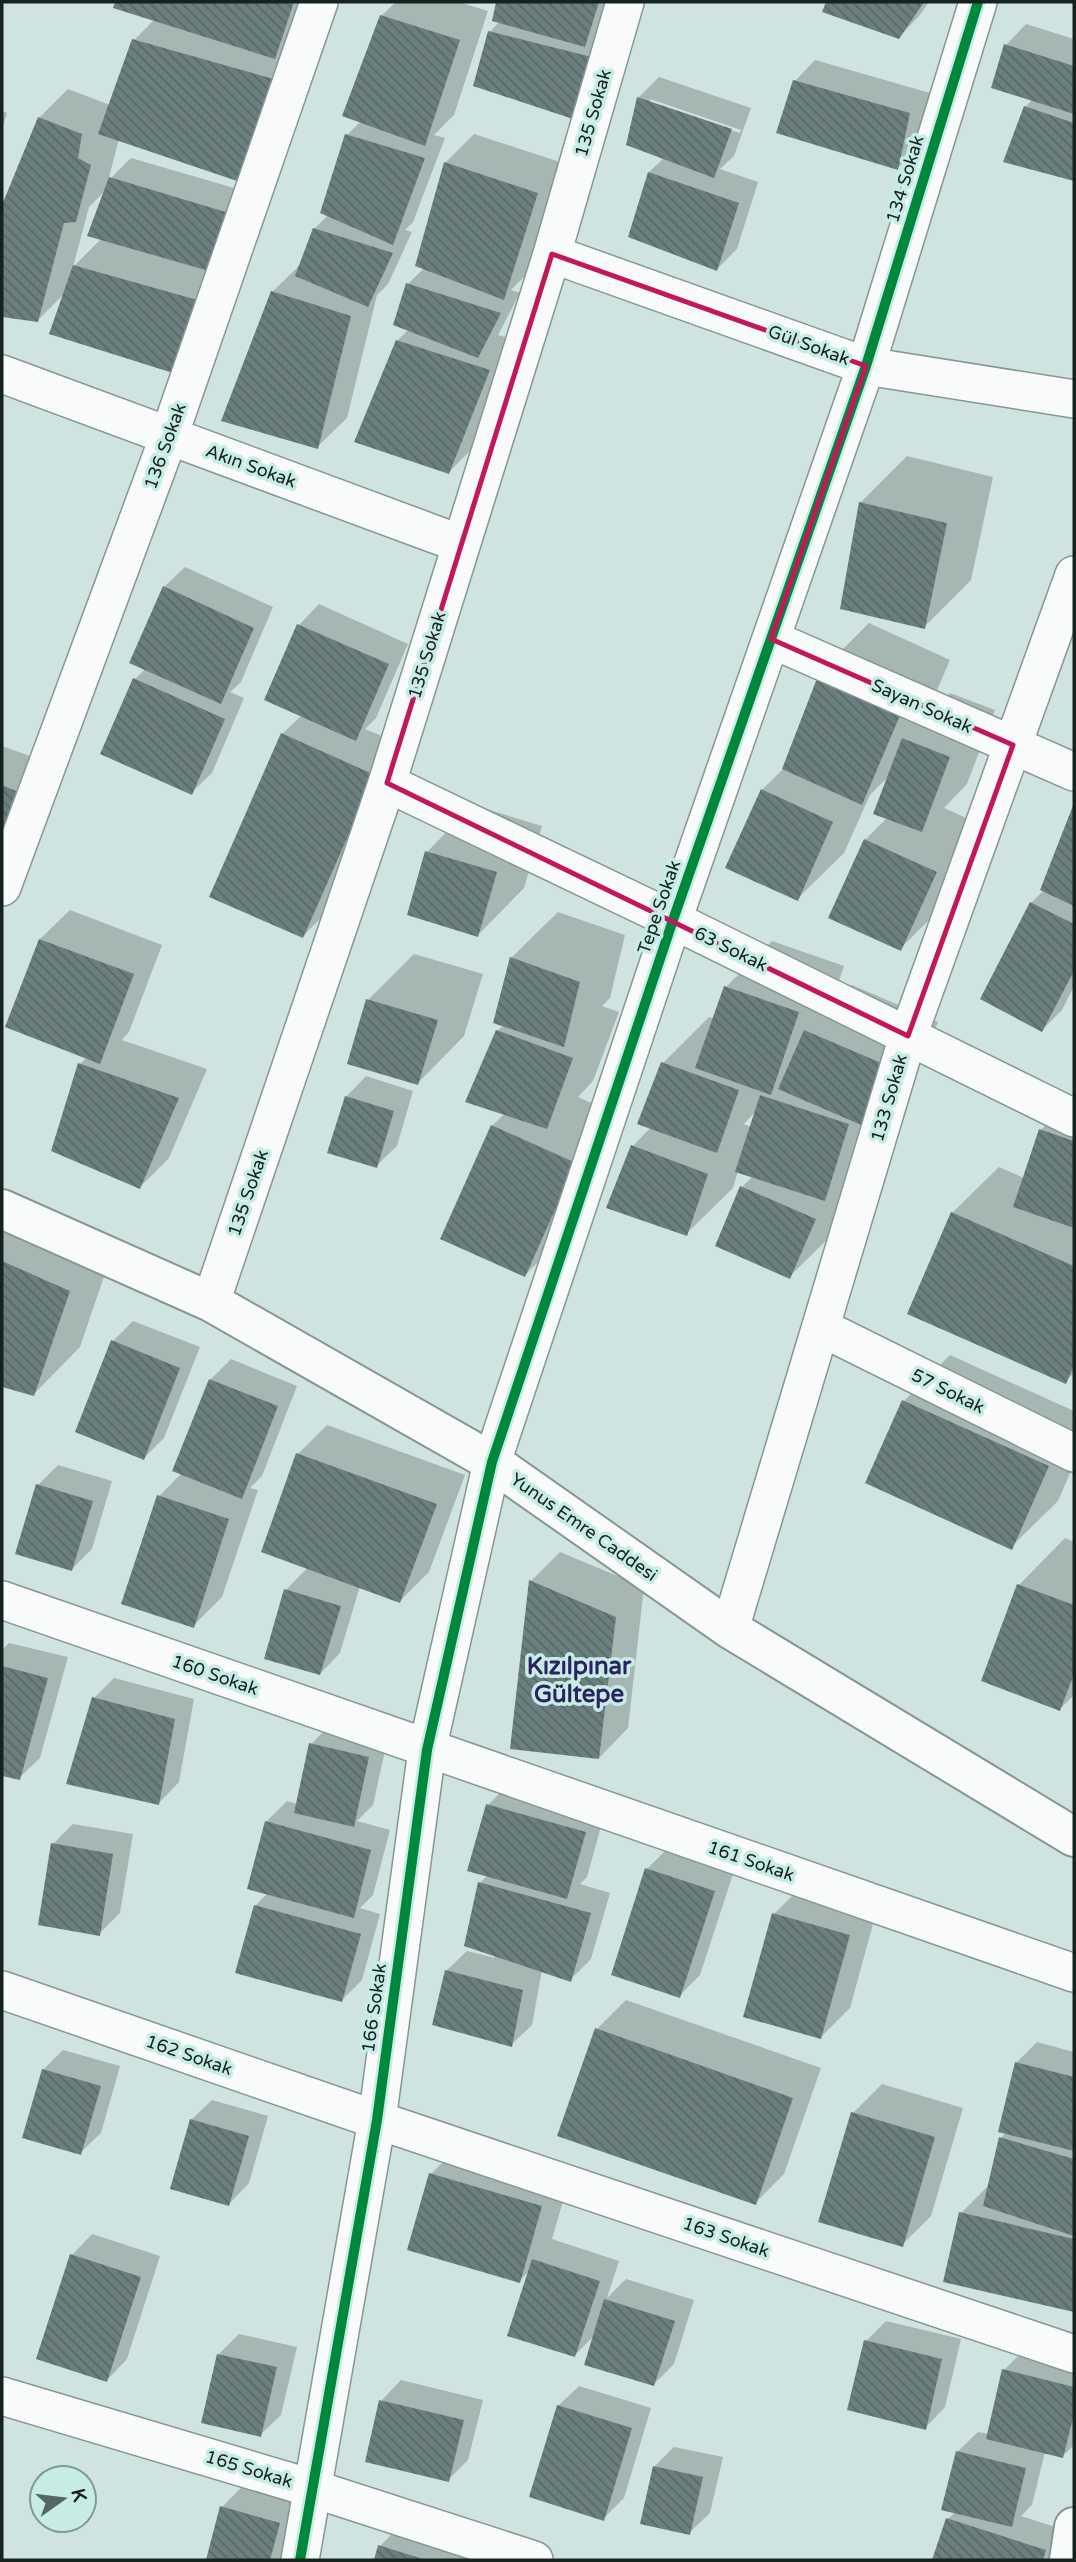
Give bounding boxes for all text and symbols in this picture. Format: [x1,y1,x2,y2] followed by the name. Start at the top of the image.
[570,66,616,159] street label: 135 Sokak
[881,132,929,225] street label: 134 Sokak
[765,320,853,370] street label: Gül Sokak
[139,400,191,492] street label: 136 Sokak
[203,439,300,493] street label: Akın Sokak
[403,608,451,701] street label: 135 Sokak
[868,674,976,738] street label: Sayan Sokak
[633,857,685,957] street label: Tepe Sokak
[691,922,771,976] street label: 63 Sokak
[866,1051,912,1144] street label: 133 Sokak
[223,1147,273,1239] street label: 135 Sokak
[908,1364,988,1418] street label: 57 Sokak
[506,1468,662,1586] street label: Yunus Emre Caddesi
[169,1650,261,1700] street label: 160 Sokak
[527,1652,632,1709] district label: Kızılpınar Gültepe
[705,1836,797,1886] street label: 161 Sokak
[357,1962,391,2054] street label: 166 Sokak
[143,2030,235,2080] street label: 162 Sokak
[680,2212,772,2262] street label: 163 Sokak
[203,2445,296,2493] street label: 165 Sokak
[28,2464,98,2534] north arrow
[66,2486,91,2504] text: K

